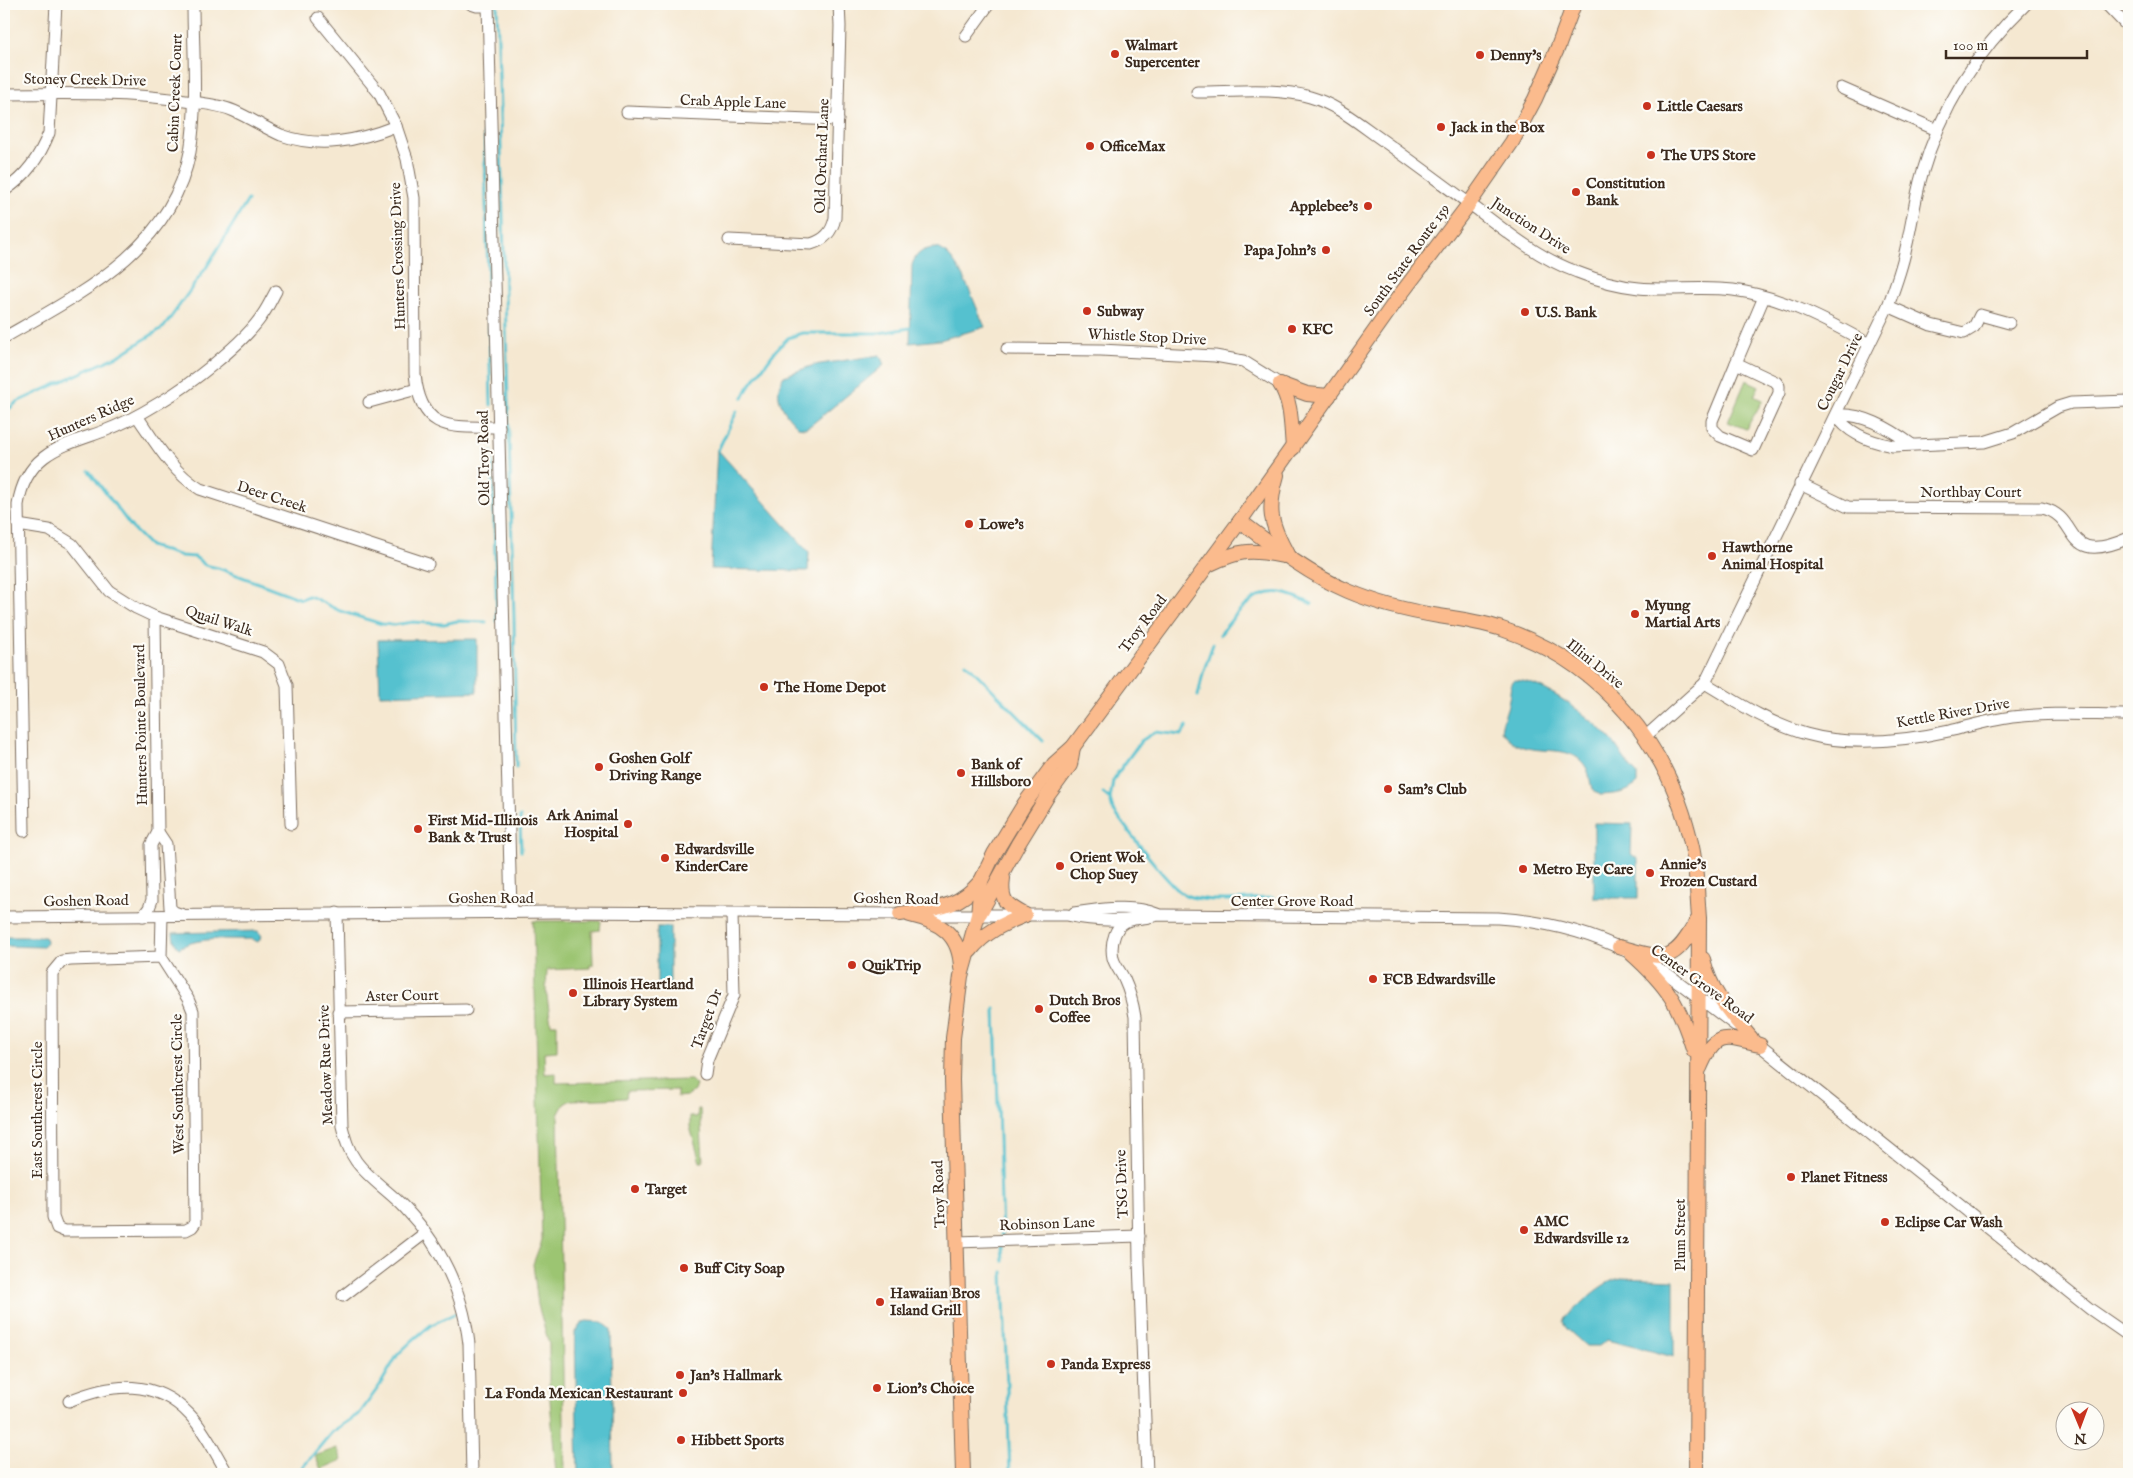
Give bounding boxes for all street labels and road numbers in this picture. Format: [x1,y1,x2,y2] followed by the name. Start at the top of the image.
[163,33,187,153] street label: Cabin Creek Court
[24,69,147,91] street label: Stoney Creek Drive
[679,91,787,113] street label: Crab Apple Lane
[810,98,834,214] street label: Old Orchard Lane
[386,182,410,330] street label: Hunters Crossing Drive
[1486,192,1575,259] street label: Junction Drive
[1360,200,1454,320] street label: South State Route 159
[1087,324,1207,350] street label: Whistle Stop Drive
[1813,330,1867,414] street label: Cougar Drive
[45,390,137,446] street label: Hunters Ridge
[474,409,494,506] street label: Old Troy Road
[235,477,310,518] street label: Deer Creek
[1920,483,2022,502] street label: Northbay Court
[1115,590,1172,657] street label: Troy Road
[183,601,256,641] street label: Quail Walk
[1562,635,1628,693] street label: Illini Drive
[130,643,152,806] street label: Hunters Pointe Boulevard
[1895,694,2011,732] street label: Kettle River Drive
[448,889,535,908] street label: Goshen Road
[853,889,940,909] street label: Goshen Road
[43,891,130,911] street label: Goshen Road
[1231,892,1354,911] street label: Center Grove Road
[1647,940,1758,1028] street label: Center Grove Road
[364,986,439,1006] street label: Aster Court
[687,986,727,1052] street label: Target Dr
[314,1004,338,1126] street label: Meadow Rue Drive
[167,1013,189,1155] street label: West Southcrest Circle
[28,1041,47,1179] street label: East Southcrest Circle
[1111,1149,1133,1219] street label: TSG Drive
[928,1159,950,1228] street label: Troy Road
[1671,1199,1690,1271] street label: Plum Street
[999,1213,1095,1235] street label: Robinson Lane

